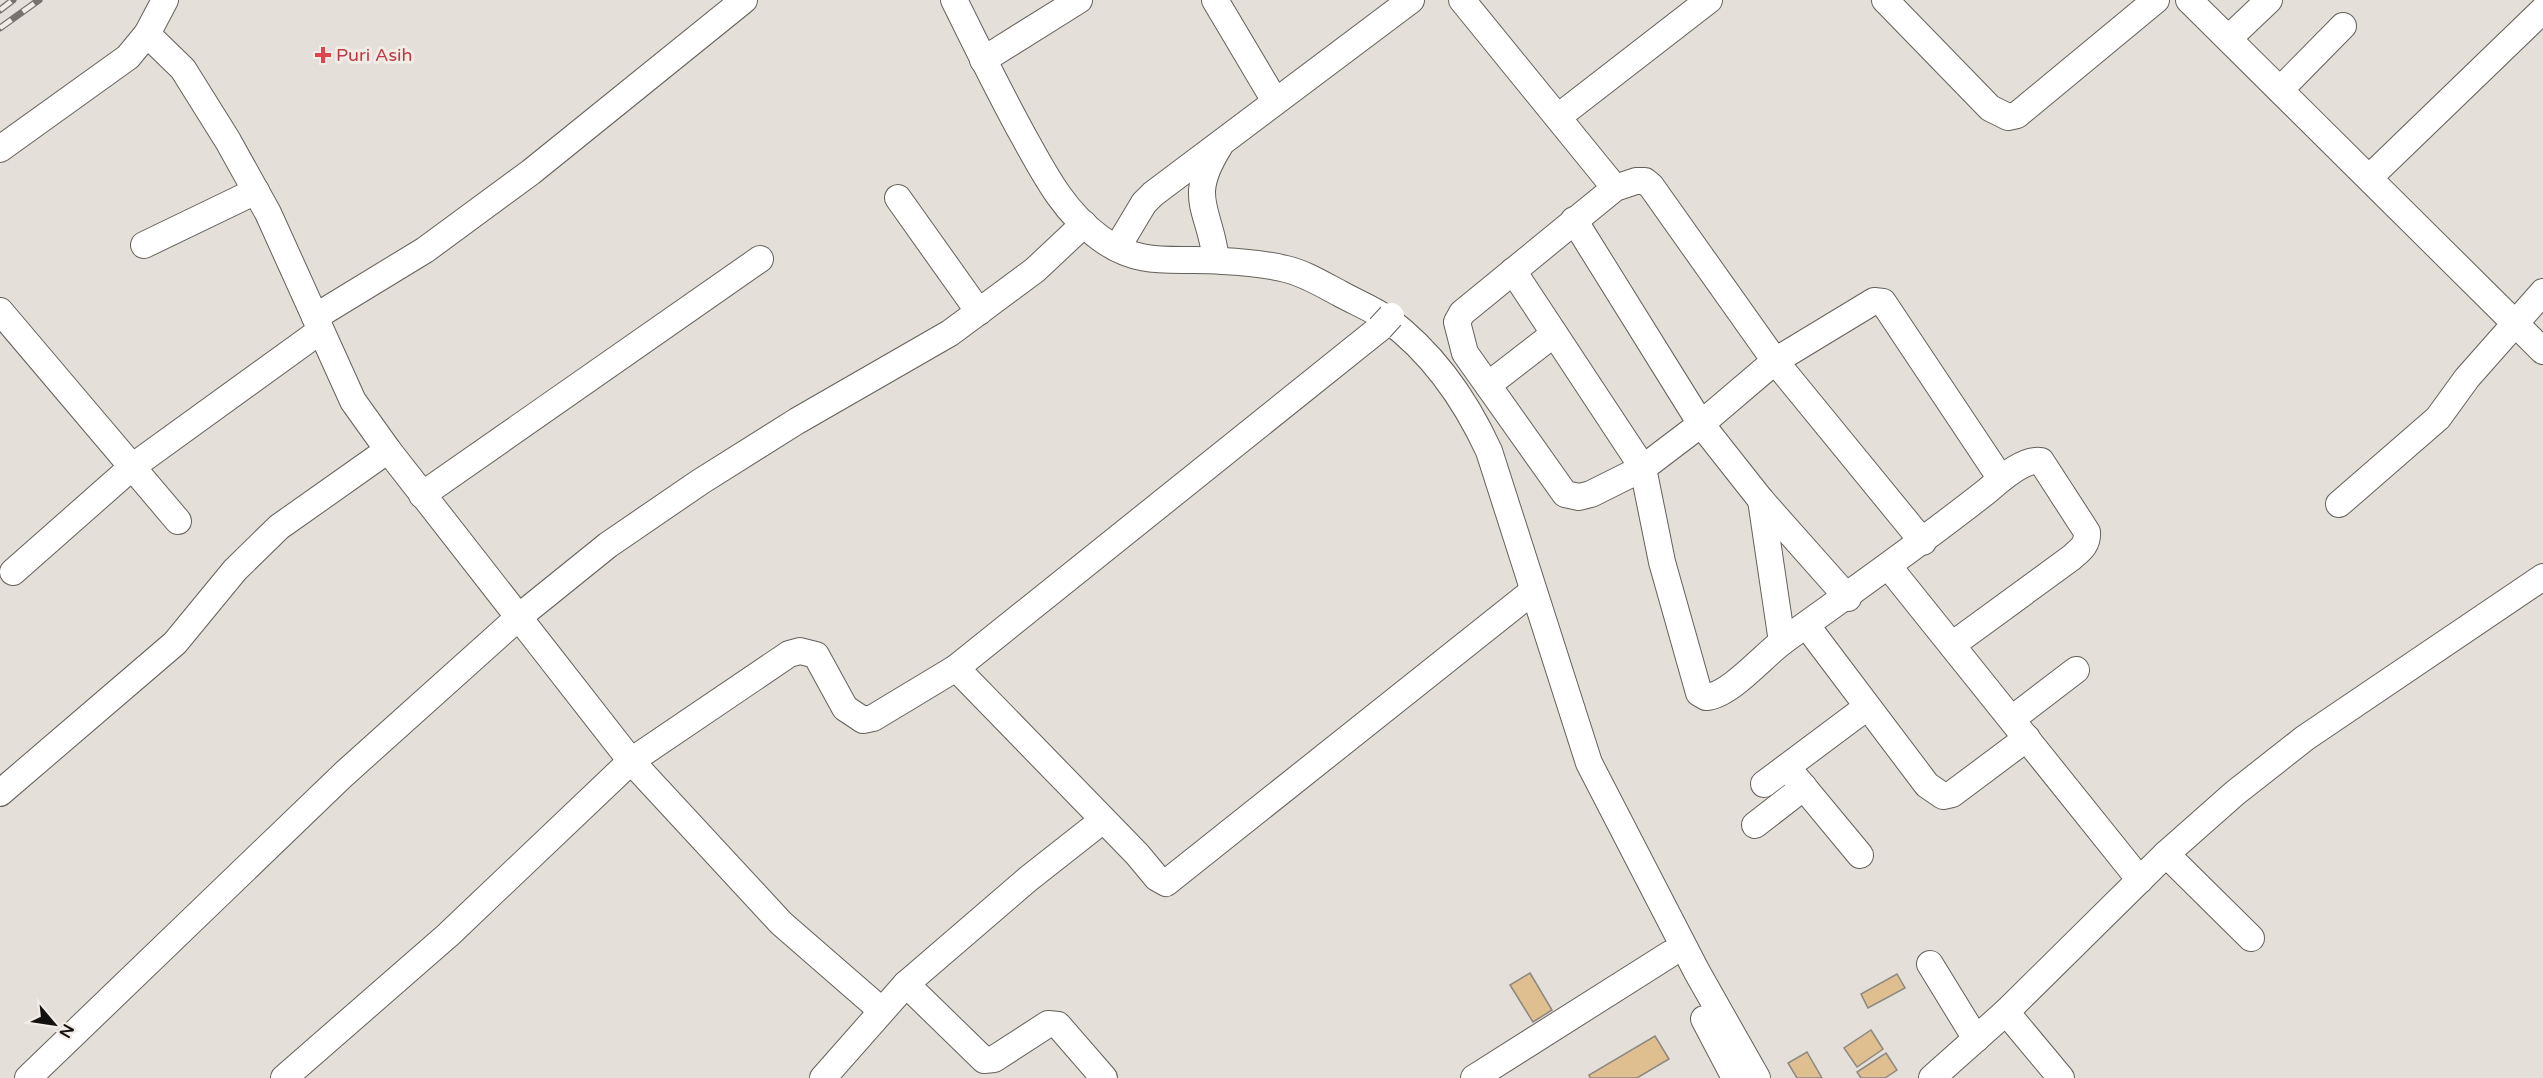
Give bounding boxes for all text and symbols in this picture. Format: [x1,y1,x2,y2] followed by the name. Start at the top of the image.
[336,44,413,66] place label: Puri Asih
[314,46,332,64] marker: Puri Asih
[24,994,84,1054] north arrow
[54,1020,78,1041] text: N

